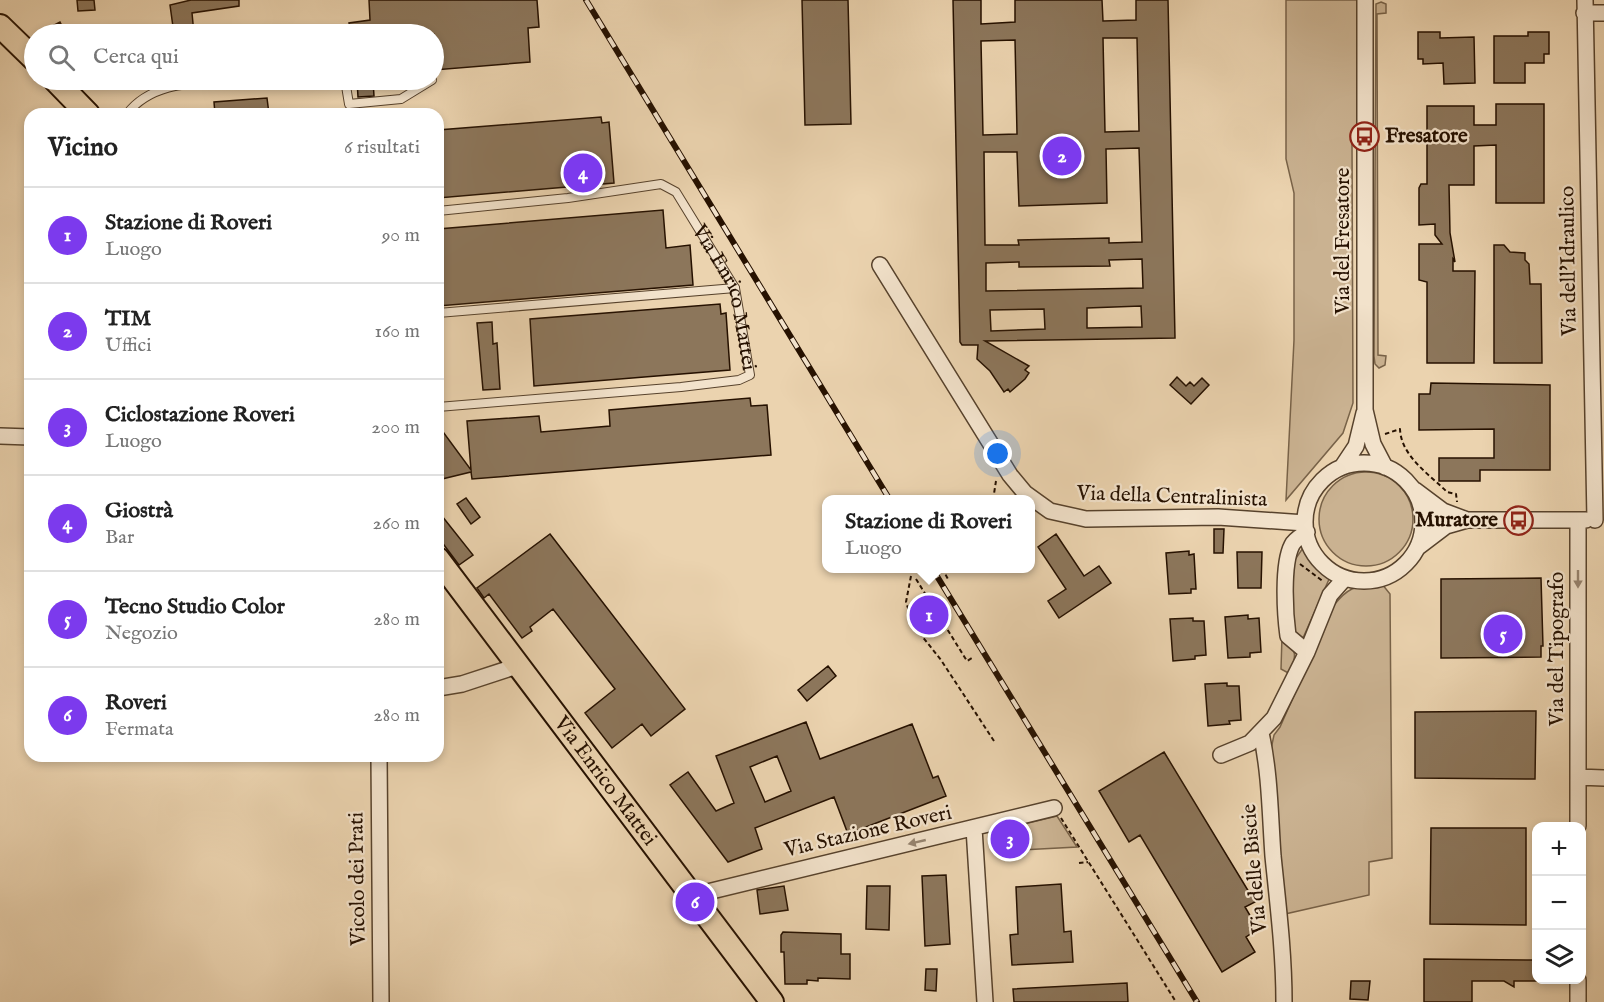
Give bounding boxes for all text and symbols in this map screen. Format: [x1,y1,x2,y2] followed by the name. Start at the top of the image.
[24,24,444,90] search box
[45,41,78,74] icon: search
[93,43,179,71] text: Cerca qui
[1348,120,1380,152] bus stop icon: Fresatore
[1385,123,1468,150] place label: Fresatore
[48,131,118,164] text: Vicino
[1042,134,1082,178] pin: 2
[344,135,420,160] text: 6 risultati
[564,150,602,195] pin: 4
[1330,167,1357,315] street label: Via del Fresatore
[1554,186,1584,337] street label: Via dell'Idraulico
[105,209,272,237] text: Stazione di Roveri
[685,219,762,372] street label: Via Enrico Mattei
[64,223,71,248] text: 1
[382,223,420,248] text: 90 m
[105,237,162,262] text: Luogo
[105,305,151,333] text: TIM
[63,319,72,344] text: 2
[374,319,420,344] text: 160 m
[105,333,152,358] text: Uffici
[105,401,295,429] text: Ciclostazione Roveri
[64,415,71,440] text: 3
[371,415,420,440] text: 200 m
[105,429,162,454] text: Luogo
[983,439,1012,468] your location
[1075,480,1269,514] street label: Via della Centralinista
[822,495,1035,573] popup
[105,497,173,525] text: Giostrà
[1503,504,1535,536] bus stop icon: Muratore
[1415,507,1498,534] place label: Muratore
[845,508,1012,536] text: Stazione di Roveri
[63,511,72,536] text: 4
[373,511,420,536] text: 260 m
[105,525,134,550] text: Bar
[845,536,902,561] text: Luogo
[1573,569,1583,588] one-way arrow
[1544,572,1571,727] street label: Via del Tipografo
[910,592,948,638] pin: 1
[105,593,285,621] text: Tecno Studio Color
[64,607,71,632] text: 5
[373,607,420,632] text: 280 m
[1484,612,1522,656] pin: 5
[105,621,178,646] text: Negozio
[105,689,167,717] text: Roveri
[63,703,72,728] text: 6
[373,703,420,728] text: 280 m
[547,710,663,851] street label: Via Enrico Mattei
[105,717,174,742] text: Fermata
[781,800,954,865] street label: Via Stazione Roveri
[1236,802,1274,936] street label: Via delle Biscie
[343,812,373,947] street label: Vicolo dei Prati
[990,816,1030,862] pin: 3
[1532,822,1586,984] map controls
[1532,822,1586,876] button: +
[908,837,926,847] one-way arrow
[1532,876,1586,930] button: −
[676,880,714,924] pin: 6
[1532,930,1586,984] button: layers

